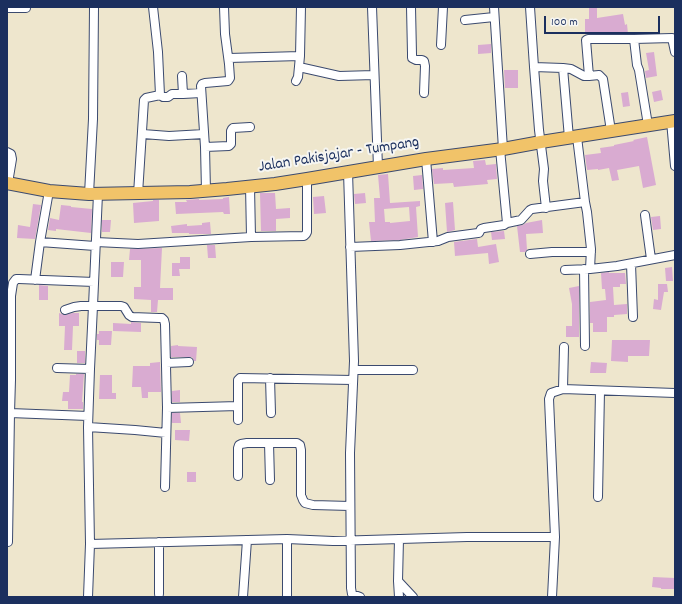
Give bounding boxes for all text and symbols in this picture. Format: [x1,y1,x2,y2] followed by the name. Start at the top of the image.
[546,8,662,34] scale bar
[551,14,578,31] text: 100 m
[257,134,421,178] street label: Jalan Pakisjajar - Tumpang

